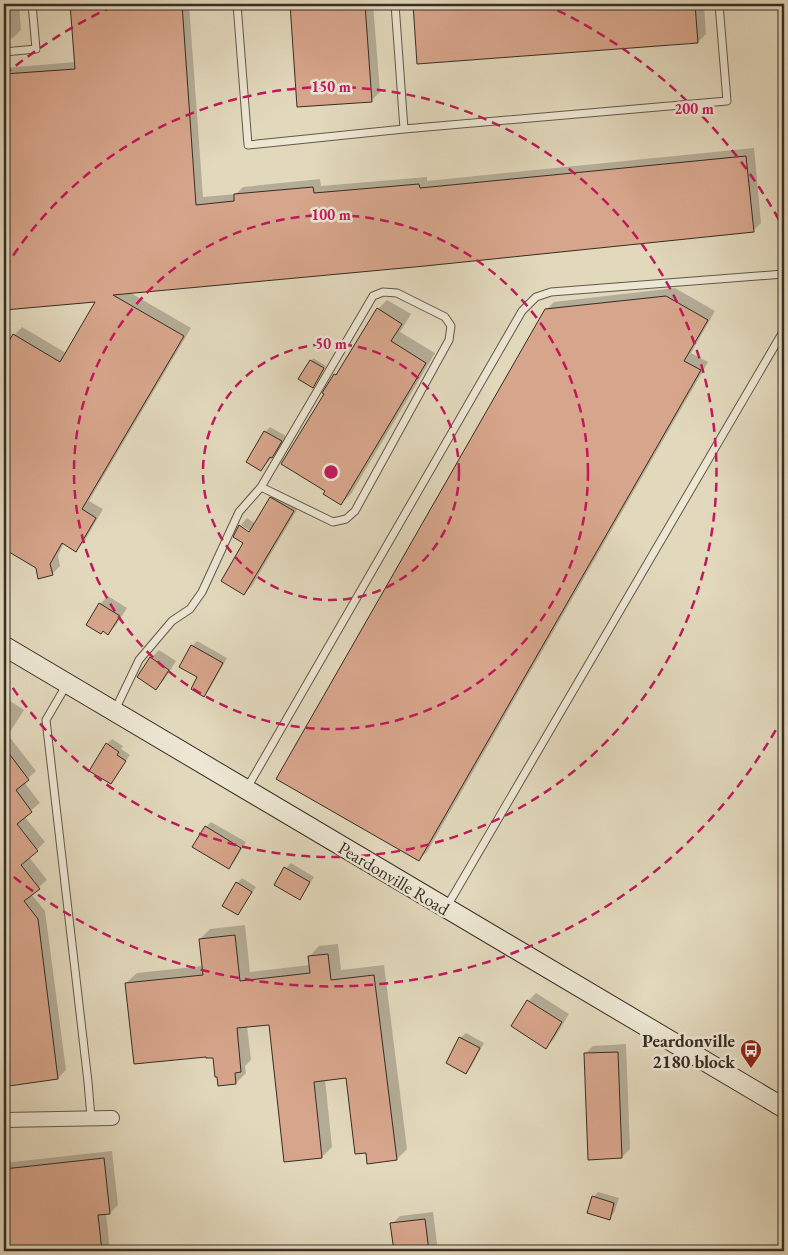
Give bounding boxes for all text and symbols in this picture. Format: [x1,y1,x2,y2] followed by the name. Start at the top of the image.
[311,77,351,96] text: 150 m
[674,99,714,118] text: 200 m
[311,205,351,224] text: 100 m
[315,334,347,353] text: 50 m
[322,463,340,481] centre of rings
[334,836,454,921] street label: Peardonville Road
[642,1029,736,1073] place label: Peardonville 2180 block
[739,1038,763,1069] bus stop icon: Peardonville 2180 block

